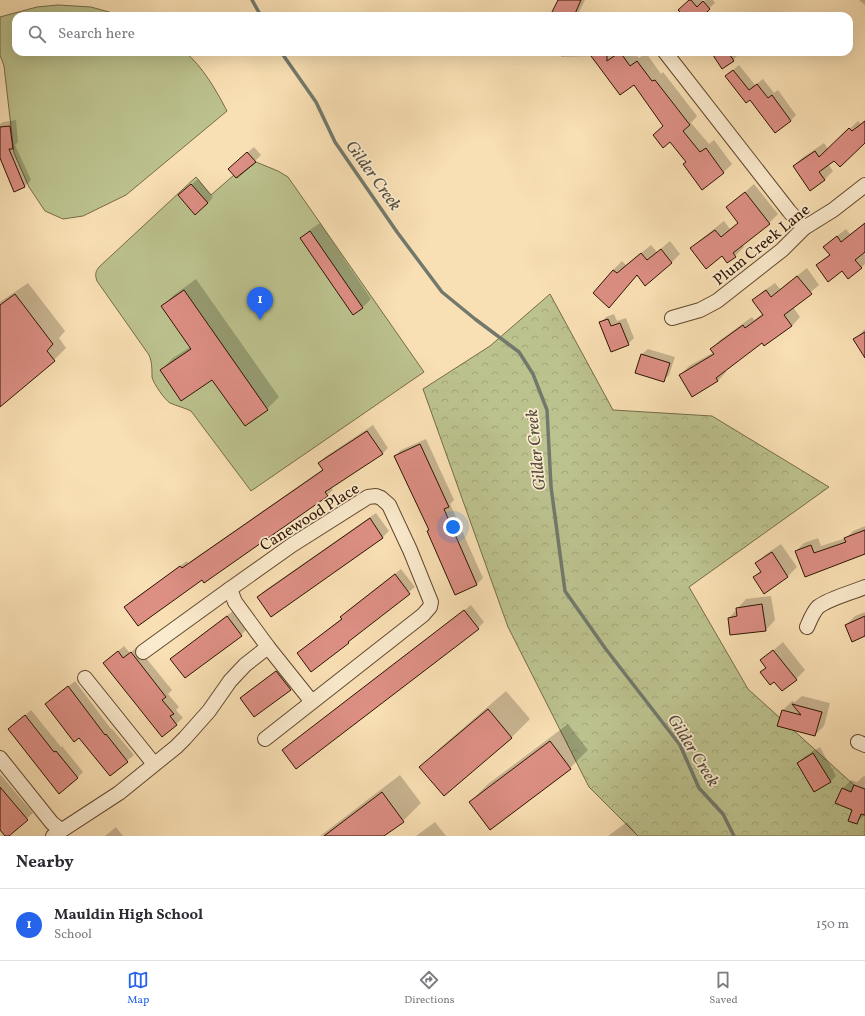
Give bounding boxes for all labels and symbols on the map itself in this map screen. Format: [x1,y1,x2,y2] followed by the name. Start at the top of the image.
[339,136,406,216] water label: Gilder Creek
[709,200,815,291] street label: Plum Creek Lane
[247,287,273,320] pin: 1
[521,408,552,492] water label: Gilder Creek
[256,478,364,557] street label: Canewood Place
[443,517,463,537] your location
[661,710,724,792] water label: Gilder Creek

